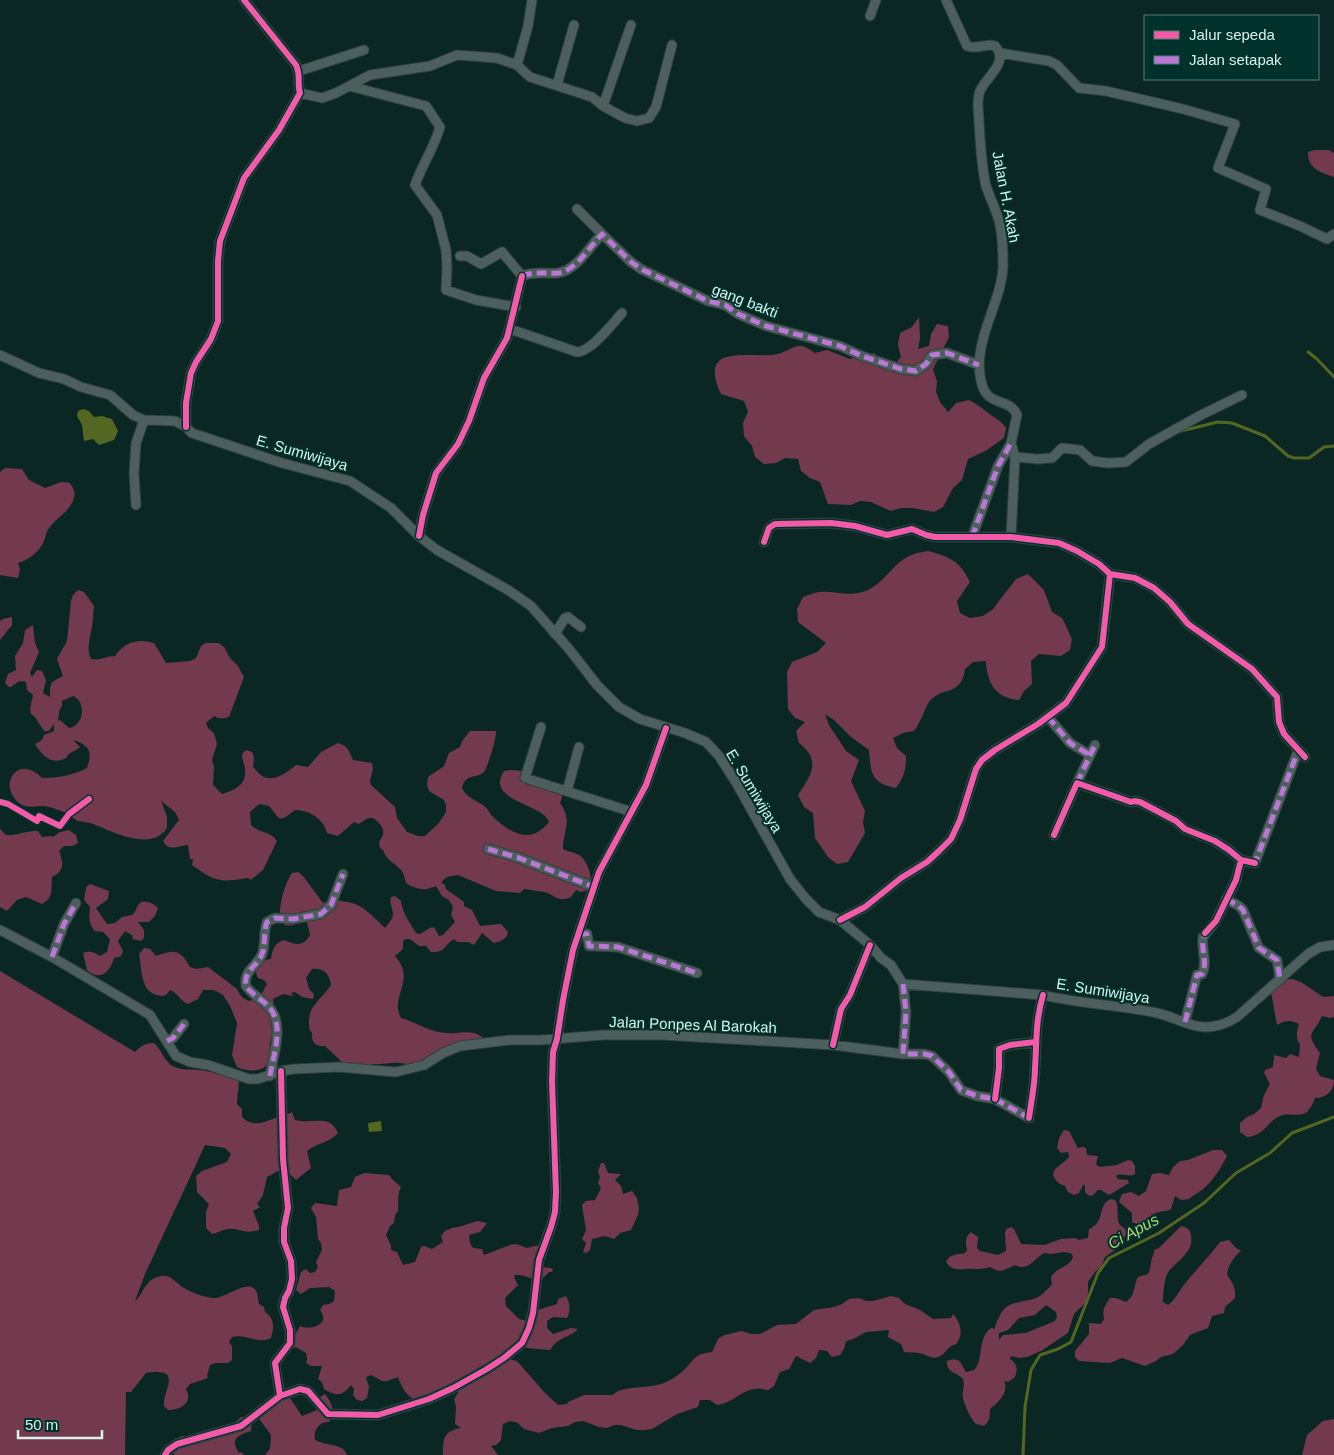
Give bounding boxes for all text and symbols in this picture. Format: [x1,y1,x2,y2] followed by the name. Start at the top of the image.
[1144,15,1319,80] legend
[1189,26,1276,43] text: Jalur sepeda
[1189,51,1282,68] text: Jalan setapak
[989,150,1024,244] street label: Jalan H. Akah
[710,280,781,321] street label: gang bakti
[255,431,350,474] street label: E. Sumiwijaya
[723,746,786,836] street label: E. Sumiwijaya
[1055,975,1152,1006] street label: E. Sumiwijaya
[609,1013,777,1036] street label: Jalan Ponpes Al Barokah
[1105,1211,1162,1252] water label: Ci Apus
[18,1408,101,1440] scale bar
[25,1416,58,1433] text: 50 m

